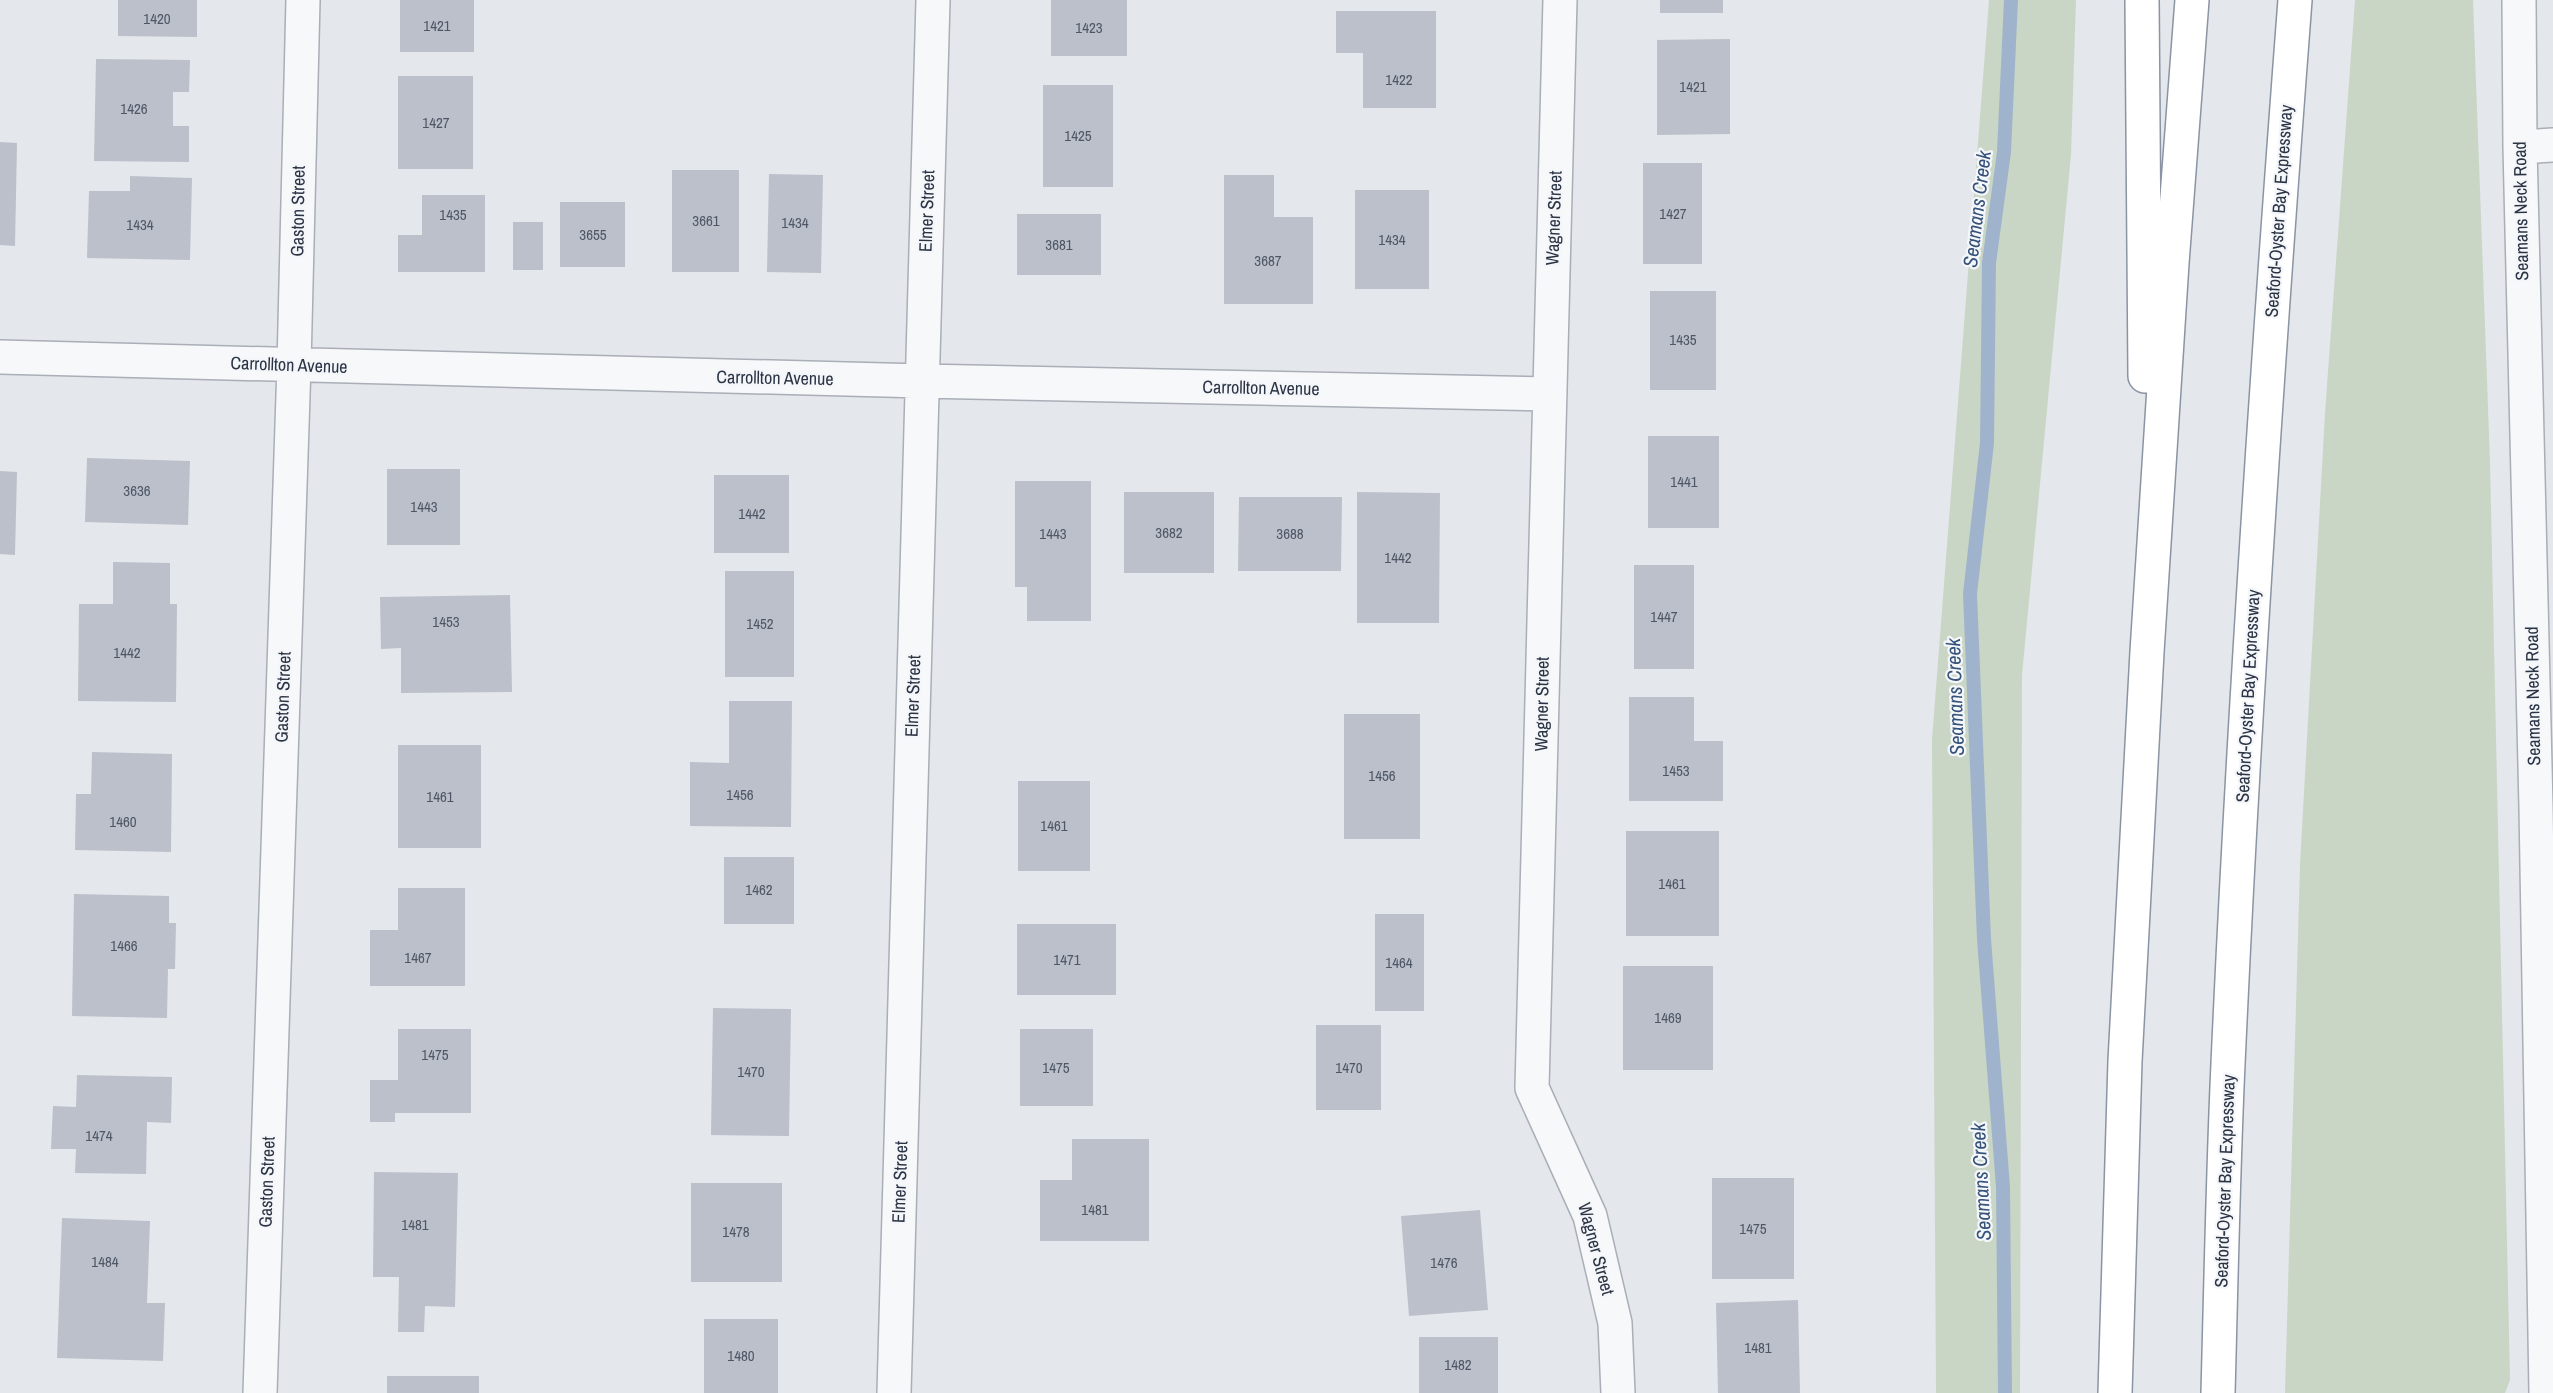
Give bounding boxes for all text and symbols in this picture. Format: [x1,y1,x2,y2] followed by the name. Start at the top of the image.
[143,8,171,29] house number: 1420
[423,15,451,36] house number: 1421
[1075,17,1103,38] house number: 1423
[1385,69,1413,90] house number: 1422
[1679,76,1707,97] house number: 1421
[120,98,148,119] house number: 1426
[2259,103,2298,318] street label: Seaford-Oyster Bay Expressway
[422,112,450,133] house number: 1427
[1064,125,1092,146] house number: 1425
[2507,141,2534,281] street label: Seamans Neck Road
[1956,148,1997,269] water label: Seamans Creek
[284,165,311,257] street label: Gaston Street
[913,170,940,252] street label: Elmer Street
[1539,170,1568,266] street label: Wagner Street
[1659,203,1687,224] house number: 1427
[439,204,467,225] house number: 1435
[692,210,720,231] house number: 3661
[781,212,809,233] house number: 1434
[126,214,154,235] house number: 1434
[579,224,607,245] house number: 3655
[1378,229,1406,250] house number: 1434
[1045,234,1073,255] house number: 3681
[1254,250,1282,271] house number: 3687
[1669,329,1697,350] house number: 1435
[230,350,348,379] street label: Carrollton Avenue
[716,364,834,391] street label: Carrollton Avenue
[1202,374,1320,401] street label: Carrollton Avenue
[1670,471,1698,492] house number: 1441
[123,480,151,501] house number: 3636
[410,496,438,517] house number: 1443
[738,503,766,524] house number: 1442
[1155,522,1183,543] house number: 3682
[1039,523,1067,544] house number: 1443
[1276,523,1304,544] house number: 3688
[1384,547,1412,568] house number: 1442
[2229,588,2266,803] street label: Seaford-Oyster Bay Expressway
[1650,606,1678,627] house number: 1447
[432,611,460,632] house number: 1453
[746,613,774,634] house number: 1452
[2519,626,2546,766] street label: Seamans Neck Road
[1939,637,1970,756] water label: Seamans Creek
[113,642,141,663] house number: 1442
[268,651,297,743] street label: Gaston Street
[899,655,926,737] street label: Elmer Street
[1528,656,1555,752] street label: Wagner Street
[1662,760,1690,781] house number: 1453
[1368,765,1396,786] house number: 1456
[726,784,754,805] house number: 1456
[426,786,454,807] house number: 1461
[109,811,137,832] house number: 1460
[1040,815,1068,836] house number: 1461
[1658,873,1686,894] house number: 1461
[745,879,773,900] house number: 1462
[110,935,138,956] house number: 1466
[404,947,432,968] house number: 1467
[1053,949,1081,970] house number: 1471
[1385,952,1413,973] house number: 1464
[1654,1007,1682,1028] house number: 1469
[421,1044,449,1065] house number: 1475
[1042,1057,1070,1078] house number: 1475
[1335,1057,1363,1078] house number: 1470
[737,1061,765,1082] house number: 1470
[2208,1073,2241,1288] street label: Seaford-Oyster Bay Expressway
[1964,1122,1997,1241] water label: Seamans Creek
[85,1125,113,1146] house number: 1474
[252,1136,281,1228] street label: Gaston Street
[886,1141,913,1223] street label: Elmer Street
[1081,1199,1109,1220] house number: 1481
[1572,1200,1621,1298] street label: Wagner Street
[401,1214,429,1235] house number: 1481
[1739,1218,1767,1239] house number: 1475
[722,1221,750,1242] house number: 1478
[91,1251,119,1272] house number: 1484
[1430,1252,1458,1273] house number: 1476
[1744,1337,1772,1358] house number: 1481
[727,1345,755,1366] house number: 1480
[1444,1354,1472,1375] house number: 1482

